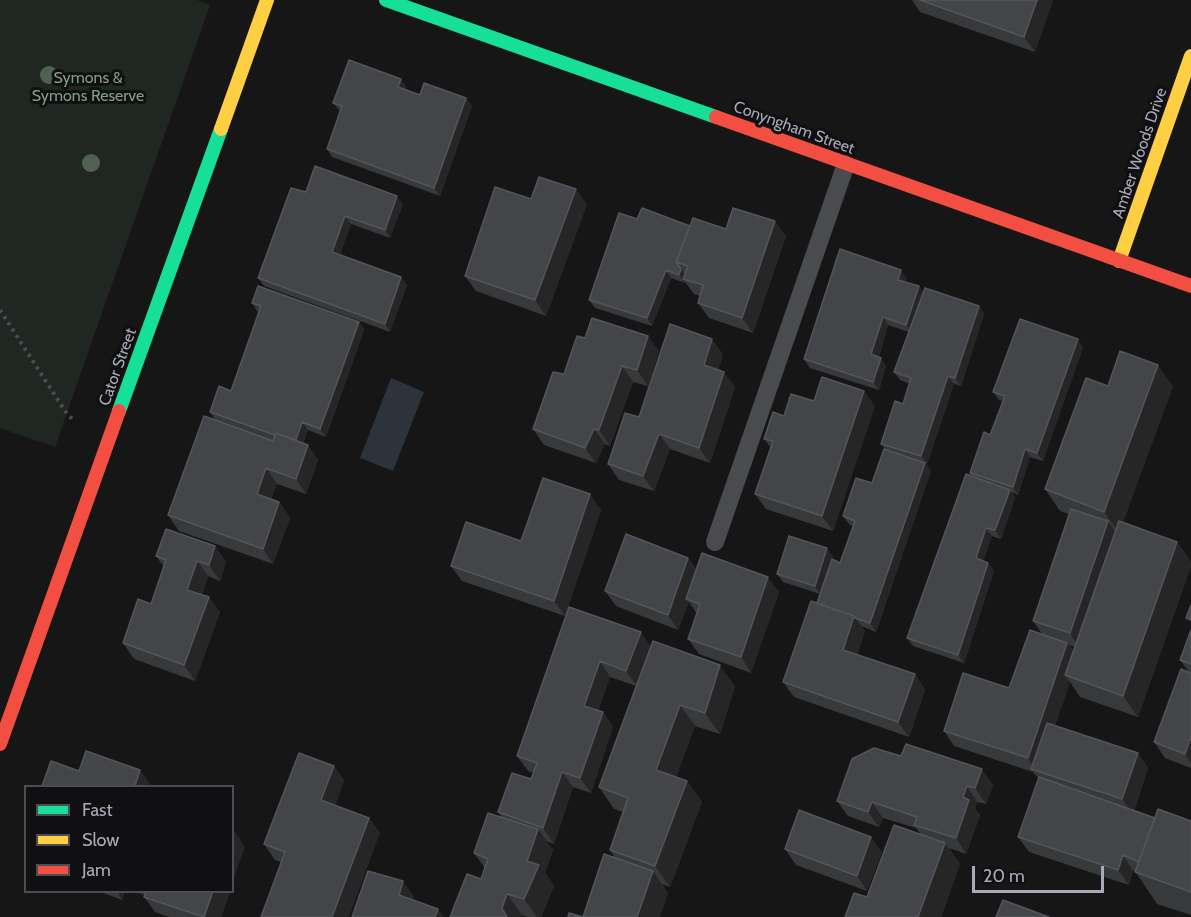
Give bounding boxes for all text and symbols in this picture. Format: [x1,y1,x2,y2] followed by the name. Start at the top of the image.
[32,68,144,106] park label: Symons & Symons Reserve
[1109,85,1171,221] street label: Amber Woods Drive
[731,97,857,159] street label: Conyngham Street
[95,326,141,408] street label: Cator Street
[24,785,234,893] legend
[82,799,113,821] text: Fast
[82,829,119,851] text: Slow
[975,854,1107,892] scale bar
[82,859,111,881] text: Jam
[983,865,1025,887] text: 20 m

